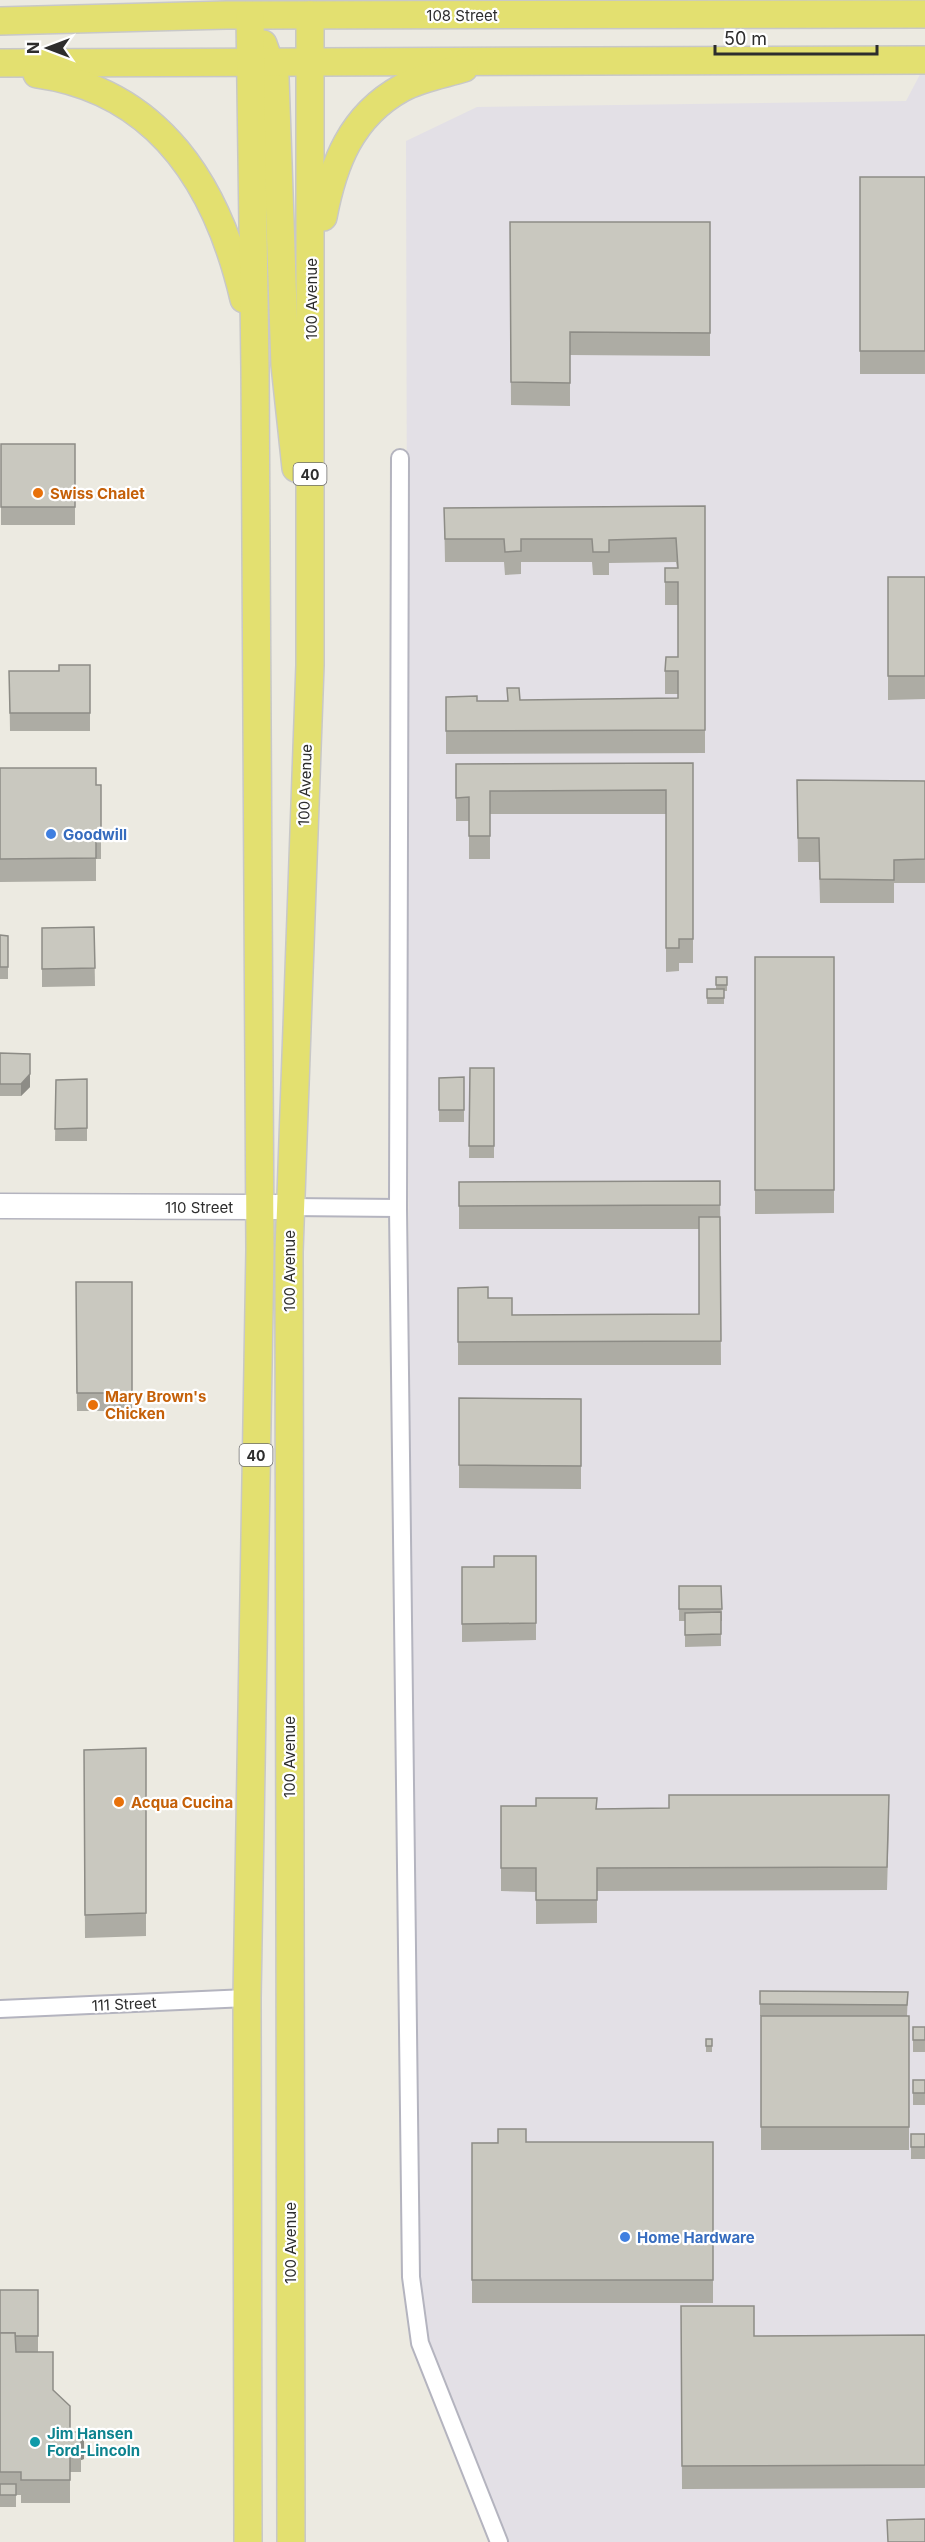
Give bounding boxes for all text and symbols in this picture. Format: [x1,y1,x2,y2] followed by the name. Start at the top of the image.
[426,6,498,25] street label: 108 Street
[18,18,78,78] north arrow
[715,18,877,56] scale bar
[724,28,767,49] text: 50 m
[23,42,43,54] text: N
[302,258,321,340] street label: 100 Avenue
[294,463,326,485] road number: 40
[50,484,145,503] place label: Swiss Chalet
[31,486,45,500] marker: Swiss Chalet
[294,744,316,826] street label: 100 Avenue
[63,825,127,844] place label: Goodwill
[44,827,58,841] marker: Goodwill
[165,1198,233,1217] street label: 110 Street
[280,1230,299,1312] street label: 100 Avenue
[105,1387,206,1423] place label: Mary Brown's Chicken
[86,1398,100,1412] marker: Mary Brown's Chicken
[240,1444,272,1466] road number: 40
[280,1716,299,1798] street label: 100 Avenue
[131,1793,233,1812] place label: Acqua Cucina
[112,1795,126,1809] marker: Acqua Cucina
[91,1993,157,2015] street label: 111 Street
[281,2202,300,2284] street label: 100 Avenue
[637,2228,755,2247] place label: Home Hardware
[618,2230,632,2244] marker: Home Hardware
[47,2424,140,2460] place label: Jim Hansen Ford-Lincoln
[28,2435,42,2449] marker: Jim Hansen Ford-Lincoln

